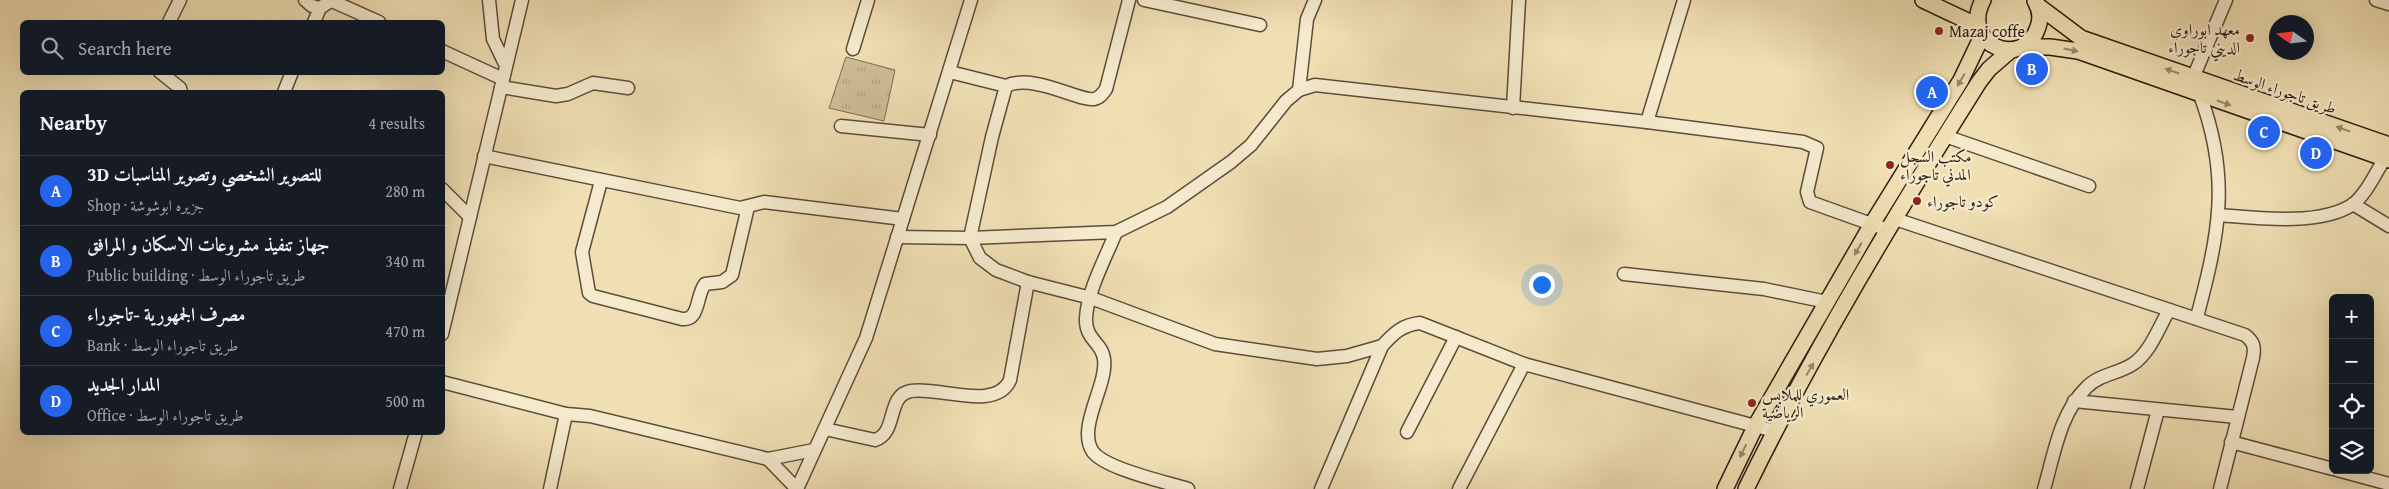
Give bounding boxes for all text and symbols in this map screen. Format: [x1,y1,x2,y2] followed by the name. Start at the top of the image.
[2269,15,2314,60] north arrow
[2168,17,2240,62] place label: معهد ابوراوي الديني تاجوراء
[1949,19,2025,43] place label: Mazaj coffe
[20,20,445,75] search box
[1933,25,1945,37] marker: Mazaj coffe
[2244,32,2256,44] marker: معهد ابوراوي الديني تاجوراء
[38,34,66,62] icon: search
[78,34,172,62] text: Search here
[2063,46,2078,54] one-way arrow
[2016,50,2048,88] pin: B
[2230,62,2340,120] street label: طريق تاجوراء الوسط
[2165,67,2180,74] one-way arrow
[1916,73,1948,111] pin: A
[1957,73,1965,88] one-way arrow
[2217,99,2232,107] one-way arrow
[40,107,107,138] text: Nearby
[368,111,425,135] text: 4 results
[2248,113,2280,151] pin: C
[2335,125,2350,133] one-way arrow
[2300,134,2332,172] pin: D
[1900,144,1971,187] place label: مكتب السجل المدني تاجوراء
[1884,159,1896,171] marker: مكتب السجل المدني تاجوراء
[87,160,322,188] text: 3D للتصوير الشخصي وتصوير المناسبات
[51,179,61,203] text: A
[385,179,425,203] text: 280 m
[1927,189,1999,213] place label: كودو تاجوراء
[87,193,205,217] text: Shop · جزيره ابوشوشة
[1911,195,1923,207] marker: كودو تاجوراء
[87,230,330,258] text: جهاز تنفيذ مشروعات الاسكان و المرافق
[1854,241,1862,256] one-way arrow
[51,249,61,273] text: B
[385,249,425,273] text: 340 m
[87,263,306,287] text: Public building · طريق تاجوراء الوسط
[1529,272,1555,298] your location
[2329,294,2374,474] map controls
[2329,294,2374,339] button: +
[87,300,246,328] text: مصرف الجمهورية -تاجوراء
[51,319,61,343] text: C
[385,319,425,343] text: 470 m
[87,333,238,357] text: Bank · طريق تاجوراء الوسط
[2329,339,2374,384] button: −
[1805,362,1814,375] one-way arrow
[87,370,160,398] text: المدار الجديد
[1762,382,1849,424] place label: العموري للملابس الرياضية
[2329,384,2374,429] button: locate
[51,389,61,413] text: D
[385,389,425,413] text: 500 m
[1746,397,1758,409] marker: العموري للملابس الرياضية
[87,403,244,427] text: Office · طريق تاجوراء الوسط
[2329,429,2374,474] button: layers
[1739,444,1747,458] one-way arrow

